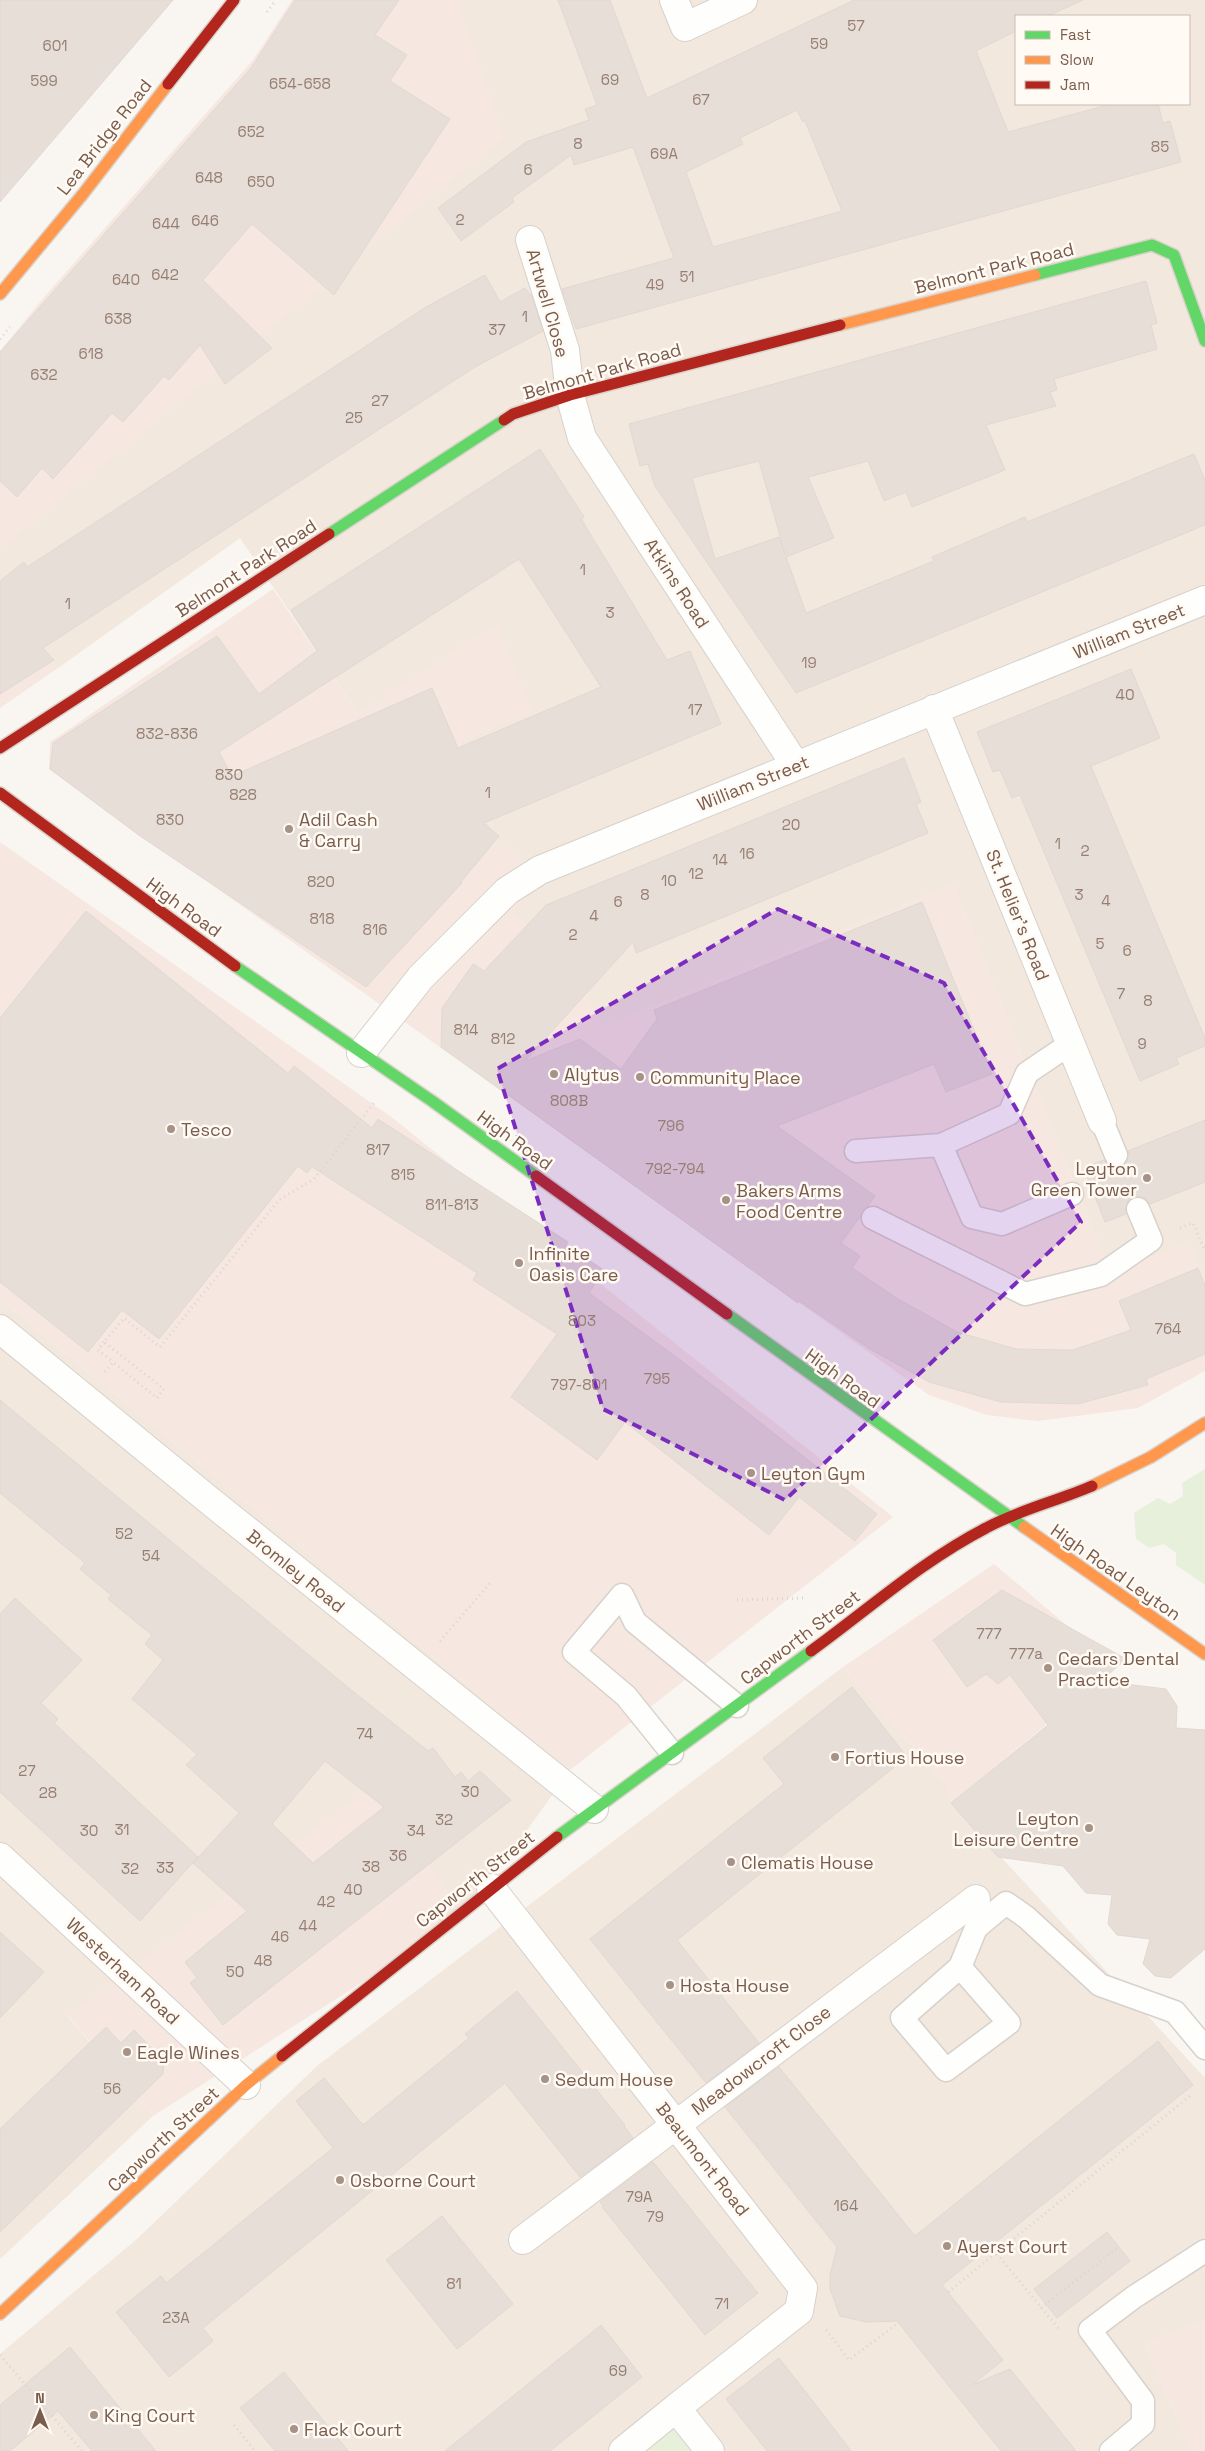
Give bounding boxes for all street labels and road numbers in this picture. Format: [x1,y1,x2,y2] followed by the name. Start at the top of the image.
[52,74,156,200] street label: Lea Bridge Road
[912,237,1076,299] street label: Belmont Park Road
[522,246,574,360] street label: Artwell Close
[520,337,684,405] street label: Belmont Park Road
[171,514,321,622] street label: Belmont Park Road
[639,534,715,632] street label: Atkins Road
[1070,598,1188,664] street label: William Street
[694,750,812,816] street label: William Street
[981,846,1055,984] street label: St. Helier's Road
[142,872,226,942] street label: High Road
[473,1105,557,1175] street label: High Road
[801,1343,885,1413] street label: High Road
[1046,1518,1186,1626] street label: High Road Leyton
[242,1524,350,1618] street label: Bromley Road
[735,1584,865,1690] street label: Capworth Street
[411,1825,539,1933] street label: Capworth Street
[62,1913,184,2029] street label: Westerham Road
[687,2000,835,2120] street label: Meadowcroft Close
[102,2081,224,2197] street label: Capworth Street
[651,2097,755,2221] street label: Beaumont Road

